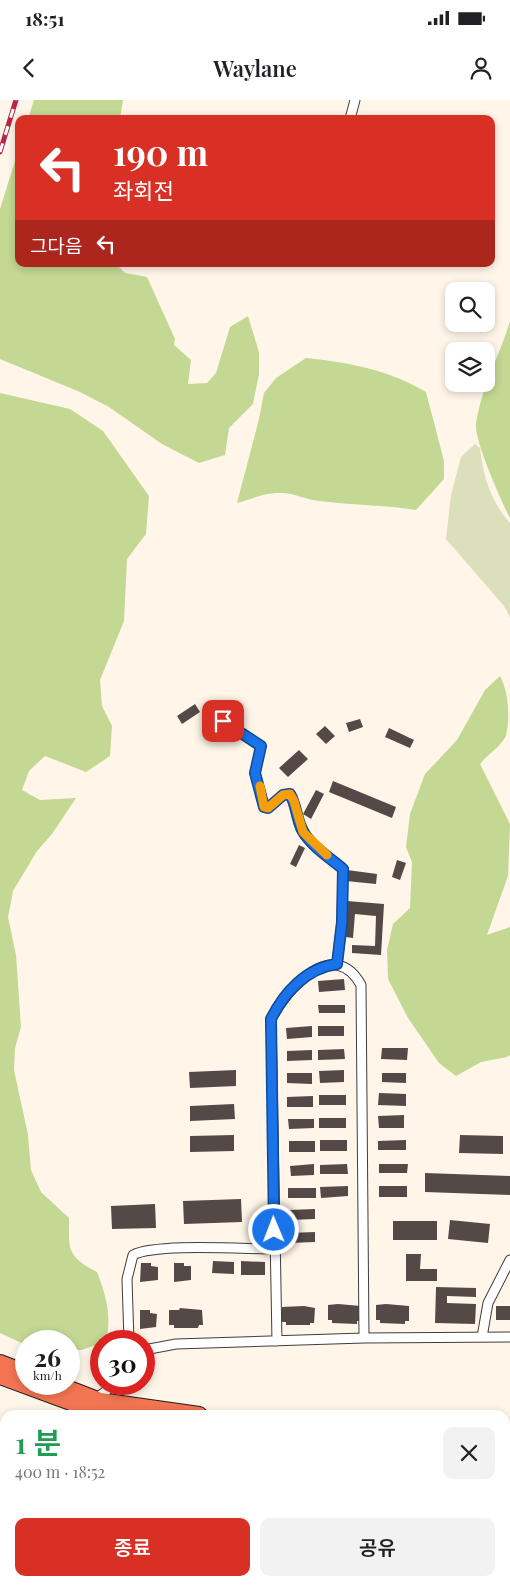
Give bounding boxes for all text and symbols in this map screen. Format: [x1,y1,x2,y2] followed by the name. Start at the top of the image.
[25,5,64,31] text: 18:51
[213,53,297,83] text: Waylane
[15,54,43,82] icon: back
[467,54,495,82] icon: person
[113,128,208,175] text: 190 m
[30,135,95,200] icon: left
[113,175,174,205] text: 좌회전
[92,230,120,258] icon: left
[30,232,82,258] text: 그다음
[445,282,495,392] map controls
[445,282,495,332] button: search
[445,342,495,392] button: layers
[202,700,244,742] pin
[209,707,237,735] icon: arrive
[247,1203,299,1255] position arrow
[90,1330,155,1395] speed limit sign: 30
[34,1340,61,1373] text: 26
[33,1367,62,1383] text: km/h
[15,1422,61,1462] text: 1 분
[443,1427,495,1479] button: close
[15,1461,105,1482] text: 400 m · 18:52
[15,1518,250,1576] button: 종료
[260,1518,495,1576] button: 공유

